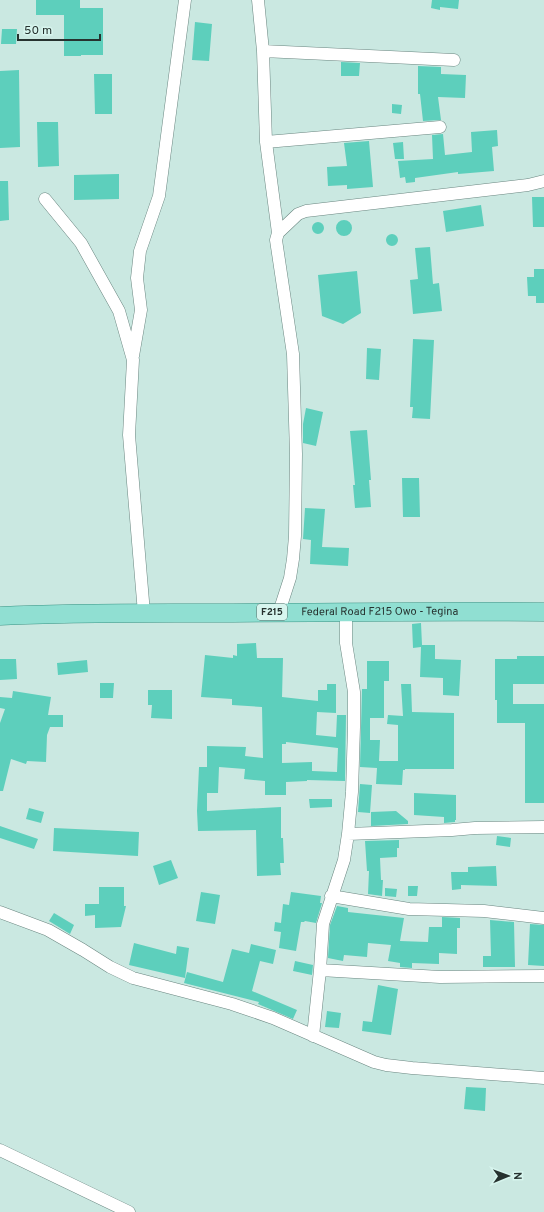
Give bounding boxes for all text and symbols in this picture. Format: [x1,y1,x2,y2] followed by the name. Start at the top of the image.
[18,16,100,42] scale bar
[24,23,52,39] text: 50 m
[257,604,287,620] road number: F215
[301,605,459,619] street label: Federal Road F215 Owo - Tegina
[488,1156,528,1196] north arrow
[510,1172,524,1180] text: N

